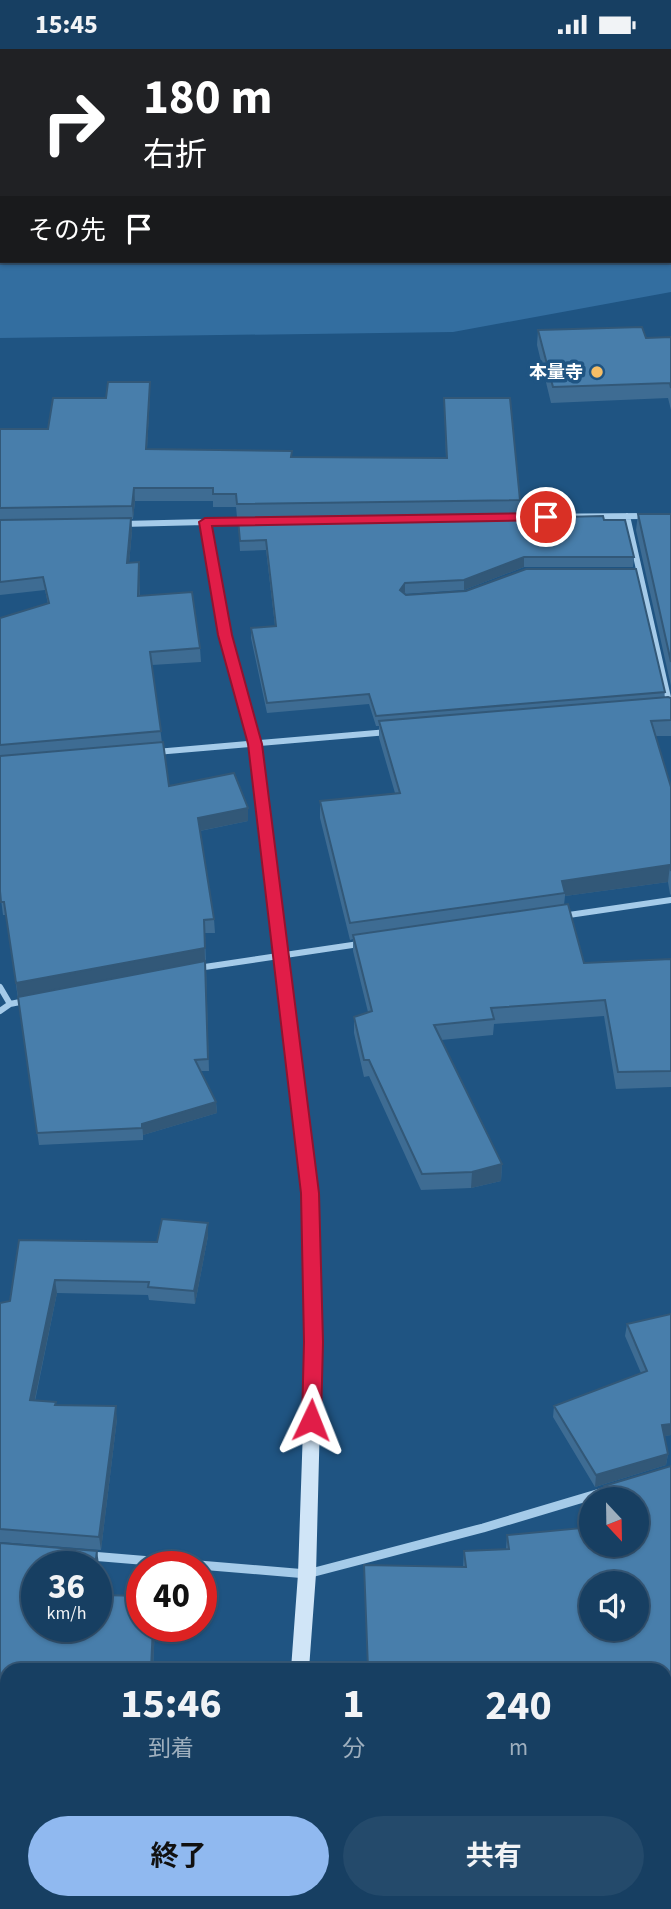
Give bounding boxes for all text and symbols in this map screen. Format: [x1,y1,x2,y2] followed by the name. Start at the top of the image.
[35,6,98,43] text: 15:45
[143,63,272,133] text: 180 m
[28,77,119,168] icon: right
[143,132,207,178] text: 右折
[120,210,158,248] icon: arrive
[28,212,106,249] text: その先
[529,360,583,385] place label: 本量寺
[589,364,605,380] marker: 本量寺
[516,487,576,547] pin
[527,498,565,536] icon: arrive
[274,1383,348,1457] position arrow
[579,1487,649,1557] north arrow
[579,1487,649,1641] map controls
[126,1551,217,1642] speed limit sign: 40
[48,1562,85,1612] text: 36
[579,1571,649,1641] button: sound
[47,1601,86,1626] text: km/h
[120,1674,222,1734] text: 15:46
[342,1674,364,1734] text: 1
[485,1676,552,1736] text: 240
[509,1731,528,1764] text: m
[148,1732,194,1765] text: 到着
[342,1732,365,1765] text: 分
[28,1816,329,1896] button: 終了
[343,1816,644,1896] button: 共有

